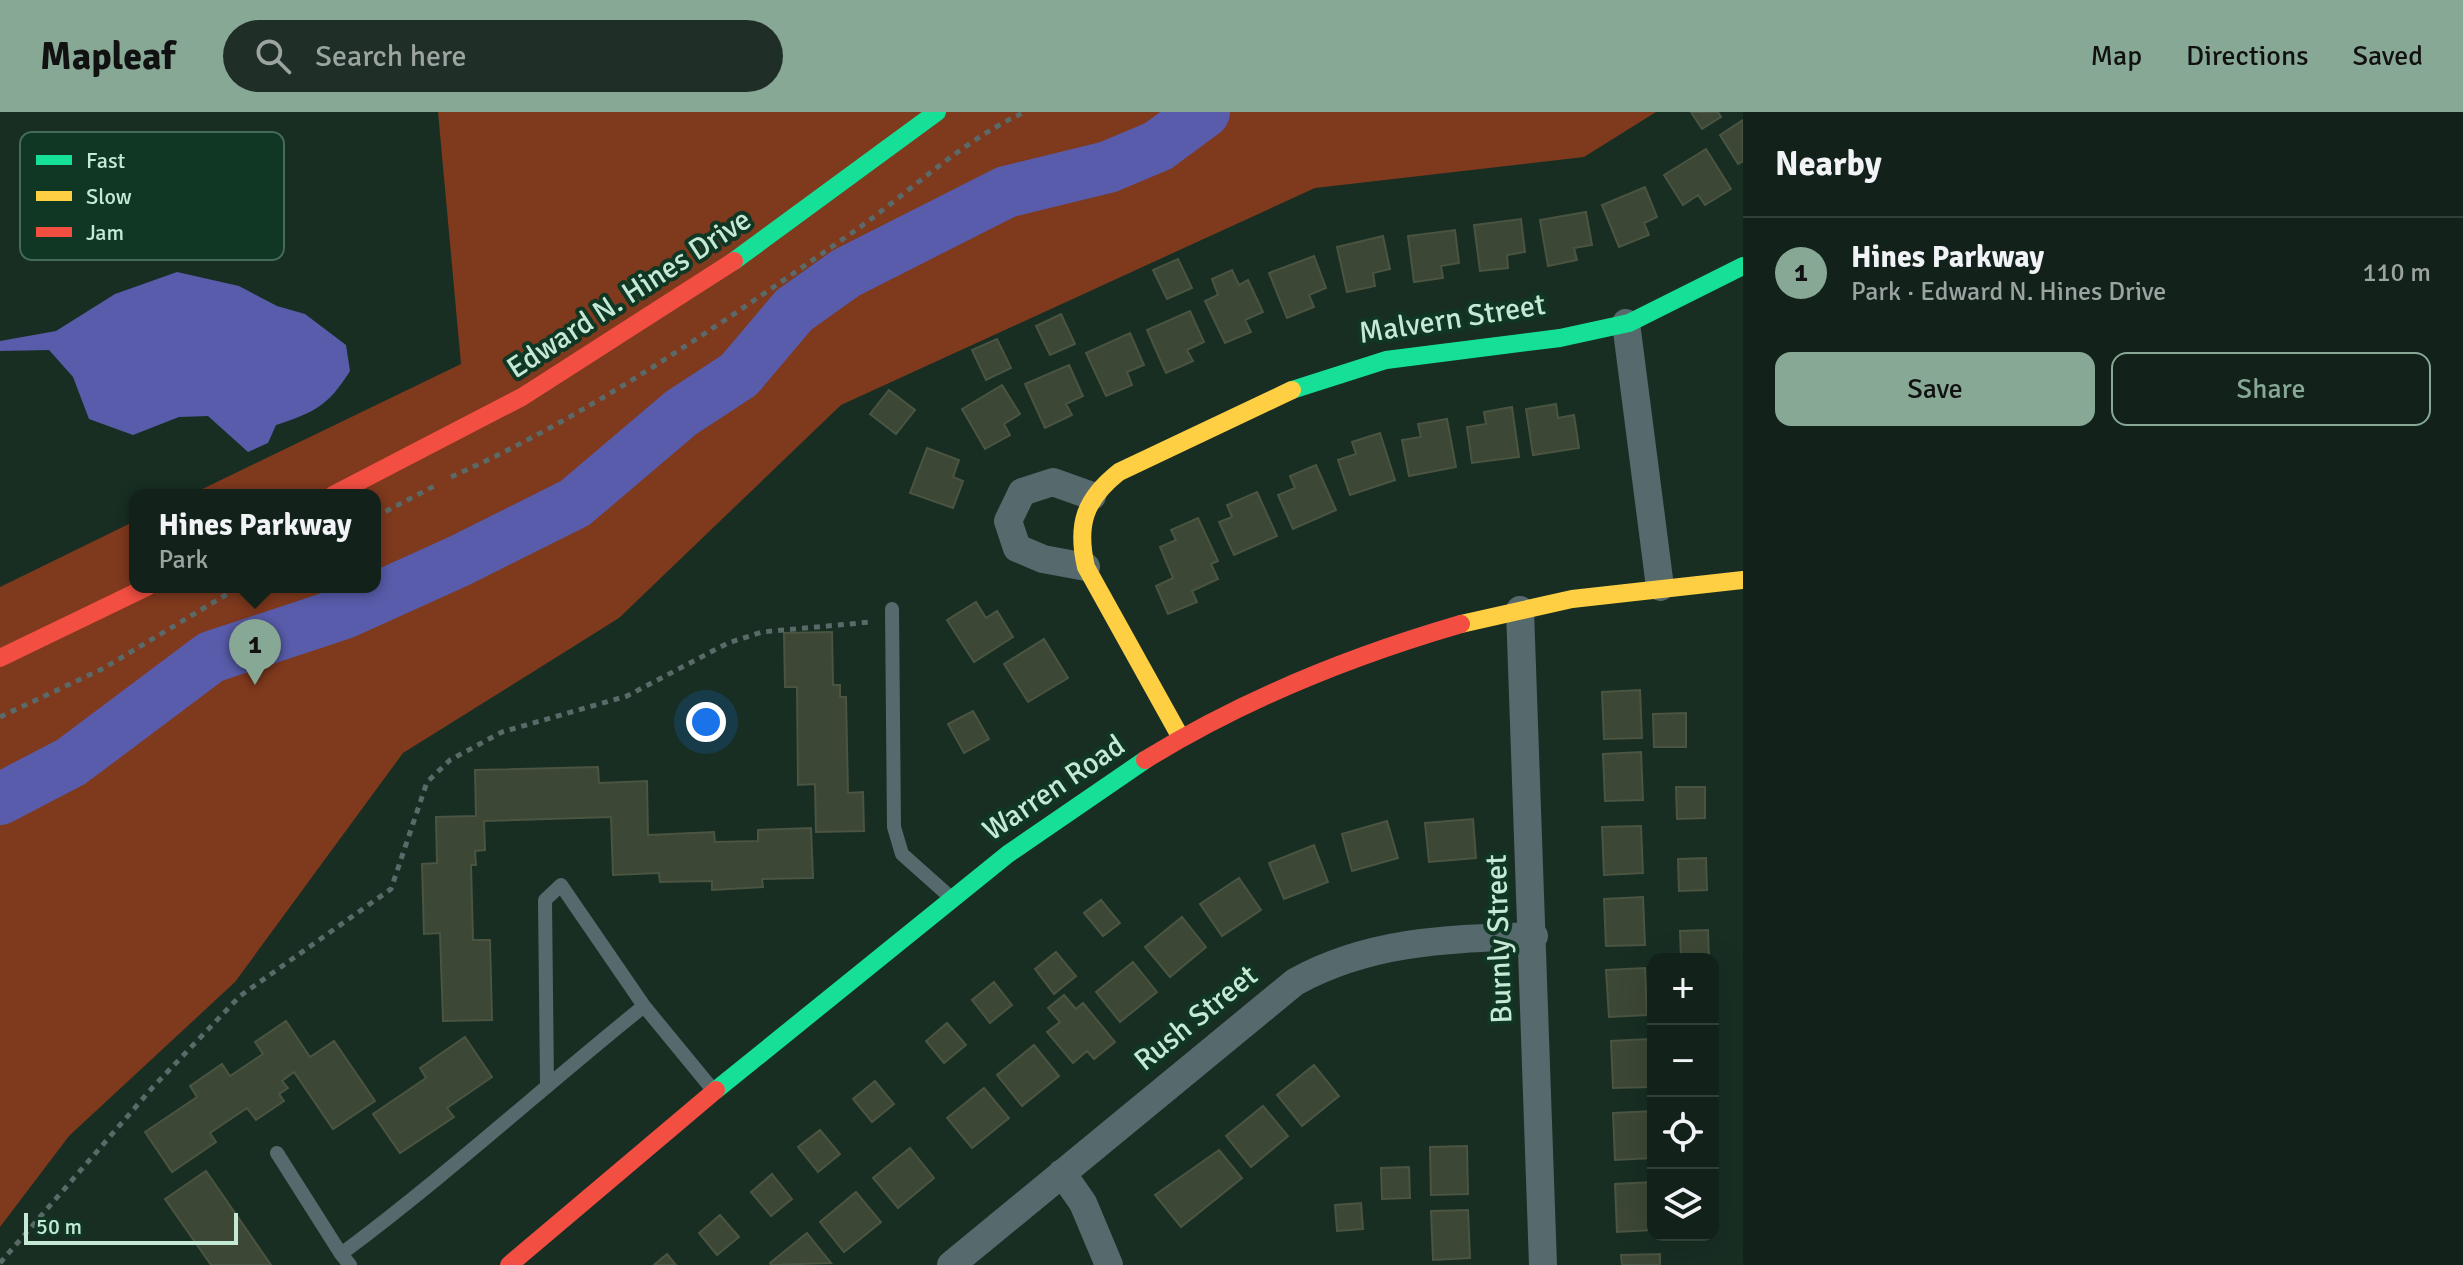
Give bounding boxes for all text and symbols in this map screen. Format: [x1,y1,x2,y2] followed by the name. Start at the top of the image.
[223,20,783,92] search box
[40,33,175,80] text: Mapleaf
[251,34,295,78] icon: search
[315,38,467,75] text: Search here
[2090,39,2142,73] text: Map
[2186,39,2308,73] text: Directions
[2352,39,2423,73] text: Saved
[20,132,284,260] legend
[1775,143,1882,185] text: Nearby
[86,147,126,174] text: Fast
[86,183,132,210] text: Slow
[500,201,758,387] street label: Edward N. Hines Drive
[86,219,124,246] text: Jam
[1851,239,2044,276] text: Hines Parkway
[1794,257,1808,289] text: 1
[2362,257,2431,289] text: 110 m
[1851,276,2166,308] text: Park · Edward N. Hines Drive
[1356,286,1548,352] street label: Malvern Street
[1775,352,2095,426] button: Save
[2111,352,2431,426] button: Share
[129,489,381,593] popup
[158,507,352,544] text: Hines Parkway
[158,544,208,576] text: Park
[229,619,281,685] pin: 1
[686,702,726,742] your location
[976,727,1132,849] street label: Warren Road
[1478,854,1520,1024] street label: Burnly Street
[1647,953,1719,1241] map controls
[1647,953,1719,1025] button: +
[1127,957,1265,1079] street label: Rush Street
[1647,1025,1719,1097] button: −
[1647,1097,1719,1169] button: locate
[1647,1169,1719,1241] button: layers
[24,1209,238,1245] scale bar
[36,1213,82,1240] text: 50 m

